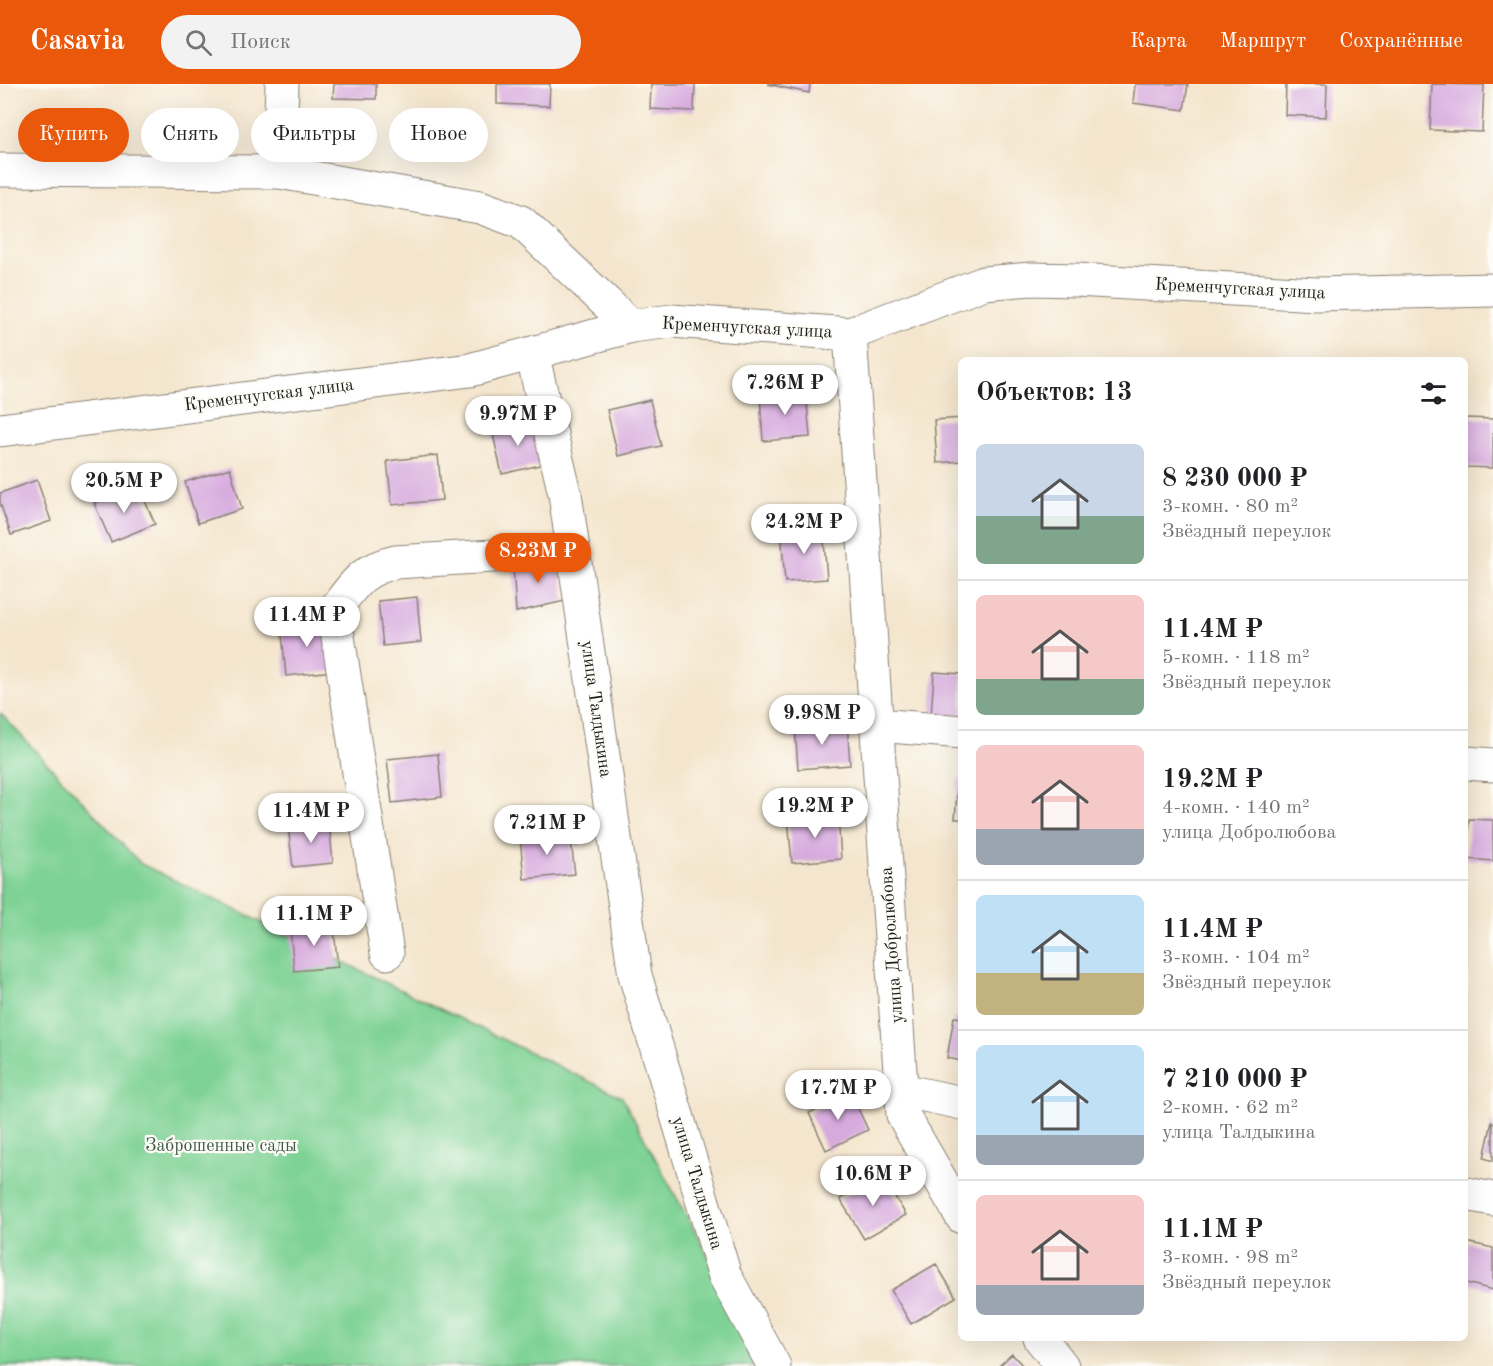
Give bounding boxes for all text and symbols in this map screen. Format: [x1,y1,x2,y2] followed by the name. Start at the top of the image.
[161,15,581,69] search box
[182,26,215,59] icon: search
[30,28,125,56] text: Casavia
[230,31,291,53] text: Поиск
[1130,31,1187,52] text: Карта
[1220,31,1306,52] text: Маршрут
[1339,31,1463,52] text: Сохранённые
[18,108,129,162] chip: Купить
[141,108,239,162] chip: Снять
[251,108,377,162] chip: Фильтры
[389,108,488,162] chip: Новое
[1154,276,1326,302] street label: Кременчугская улица
[661,315,833,341] street label: Кременчугская улица
[730,365,840,416] pin: 7.26M ₽
[746,374,824,394] text: 7.26M ₽
[183,376,355,414] street label: Кременчугская улица
[1417,377,1450,410] icon: filters
[976,380,1132,406] text: Объектов: 13
[463,396,573,447] pin: 9.97M ₽
[479,405,557,425] text: 9.97M ₽
[69,463,179,514] pin: 20.5M ₽
[1162,466,1308,492] text: 8 230 000 ₽
[1024,468,1096,540] icon: home
[85,472,163,492] text: 20.5M ₽
[1162,497,1298,517] text: 3-комн. · 80 m²
[749,504,859,555] pin: 24.2M ₽
[765,513,843,533] text: 24.2M ₽
[1162,522,1332,542] text: Звёздный переулок
[483,533,593,584] pin: 8.23M ₽
[499,542,577,562] text: 8.23M ₽
[252,597,362,648] pin: 11.4M ₽
[268,606,346,626] text: 11.4M ₽
[1162,617,1263,643] text: 11.4M ₽
[1024,619,1096,691] icon: home
[577,639,615,779] street label: улица Талдыкина
[1162,648,1310,668] text: 5-комн. · 118 m²
[1162,673,1332,693] text: Звёздный переулок
[767,695,877,746] pin: 9.98M ₽
[783,704,861,724] text: 9.98M ₽
[1162,767,1263,793] text: 19.2M ₽
[1024,769,1096,841] icon: home
[760,788,870,839] pin: 19.2M ₽
[256,793,366,844] pin: 11.4M ₽
[776,797,854,817] text: 19.2M ₽
[1162,798,1310,818] text: 4-комн. · 140 m²
[272,802,350,822] text: 11.4M ₽
[492,805,602,856] pin: 7.21M ₽
[508,814,586,834] text: 7.21M ₽
[1162,823,1336,843] text: улица Добролюбова
[878,866,906,1024] street label: улица Добролюбова
[259,896,369,947] pin: 11.1M ₽
[275,905,353,925] text: 11.1M ₽
[1162,917,1263,943] text: 11.4M ₽
[1024,919,1096,991] icon: home
[1162,948,1310,968] text: 3-комн. · 104 m²
[1162,973,1332,993] text: Звёздный переулок
[1162,1067,1308,1093] text: 7 210 000 ₽
[1024,1069,1096,1141] icon: home
[783,1070,893,1121] pin: 17.7M ₽
[799,1079,877,1099] text: 17.7M ₽
[1162,1098,1298,1118] text: 2-комн. · 62 m²
[668,1114,726,1252] street label: улица Талдыкина
[1162,1123,1316,1143] text: улица Талдыкина
[145,1137,297,1155] park label: Заброшенные сады
[818,1156,928,1207] pin: 10.6M ₽
[834,1165,912,1185] text: 10.6M ₽
[1162,1217,1263,1243] text: 11.1M ₽
[1024,1219,1096,1291] icon: home
[1162,1248,1298,1268] text: 3-комн. · 98 m²
[1162,1273,1332,1293] text: Звёздный переулок

